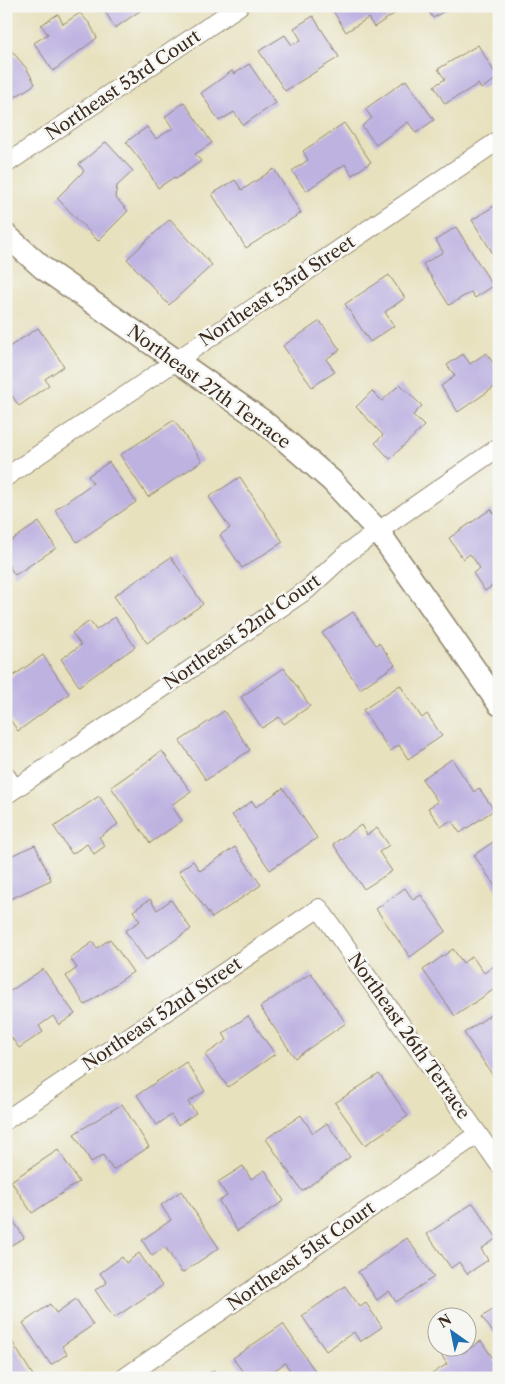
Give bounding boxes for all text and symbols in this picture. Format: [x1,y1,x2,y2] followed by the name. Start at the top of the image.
[41,25,205,145] street label: Northeast 53rd Court
[195,230,359,351] street label: Northeast 53rd Street
[123,320,295,454] street label: Northeast 27th Terrace
[159,569,325,694] street label: Northeast 52nd Court
[343,949,475,1123] street label: Northeast 26th Terrace
[78,952,246,1075] street label: Northeast 52nd Street
[223,1196,380,1315] street label: Northeast 51st Court
[428,1306,478,1356] north arrow
[435,1310,455,1332] text: N

